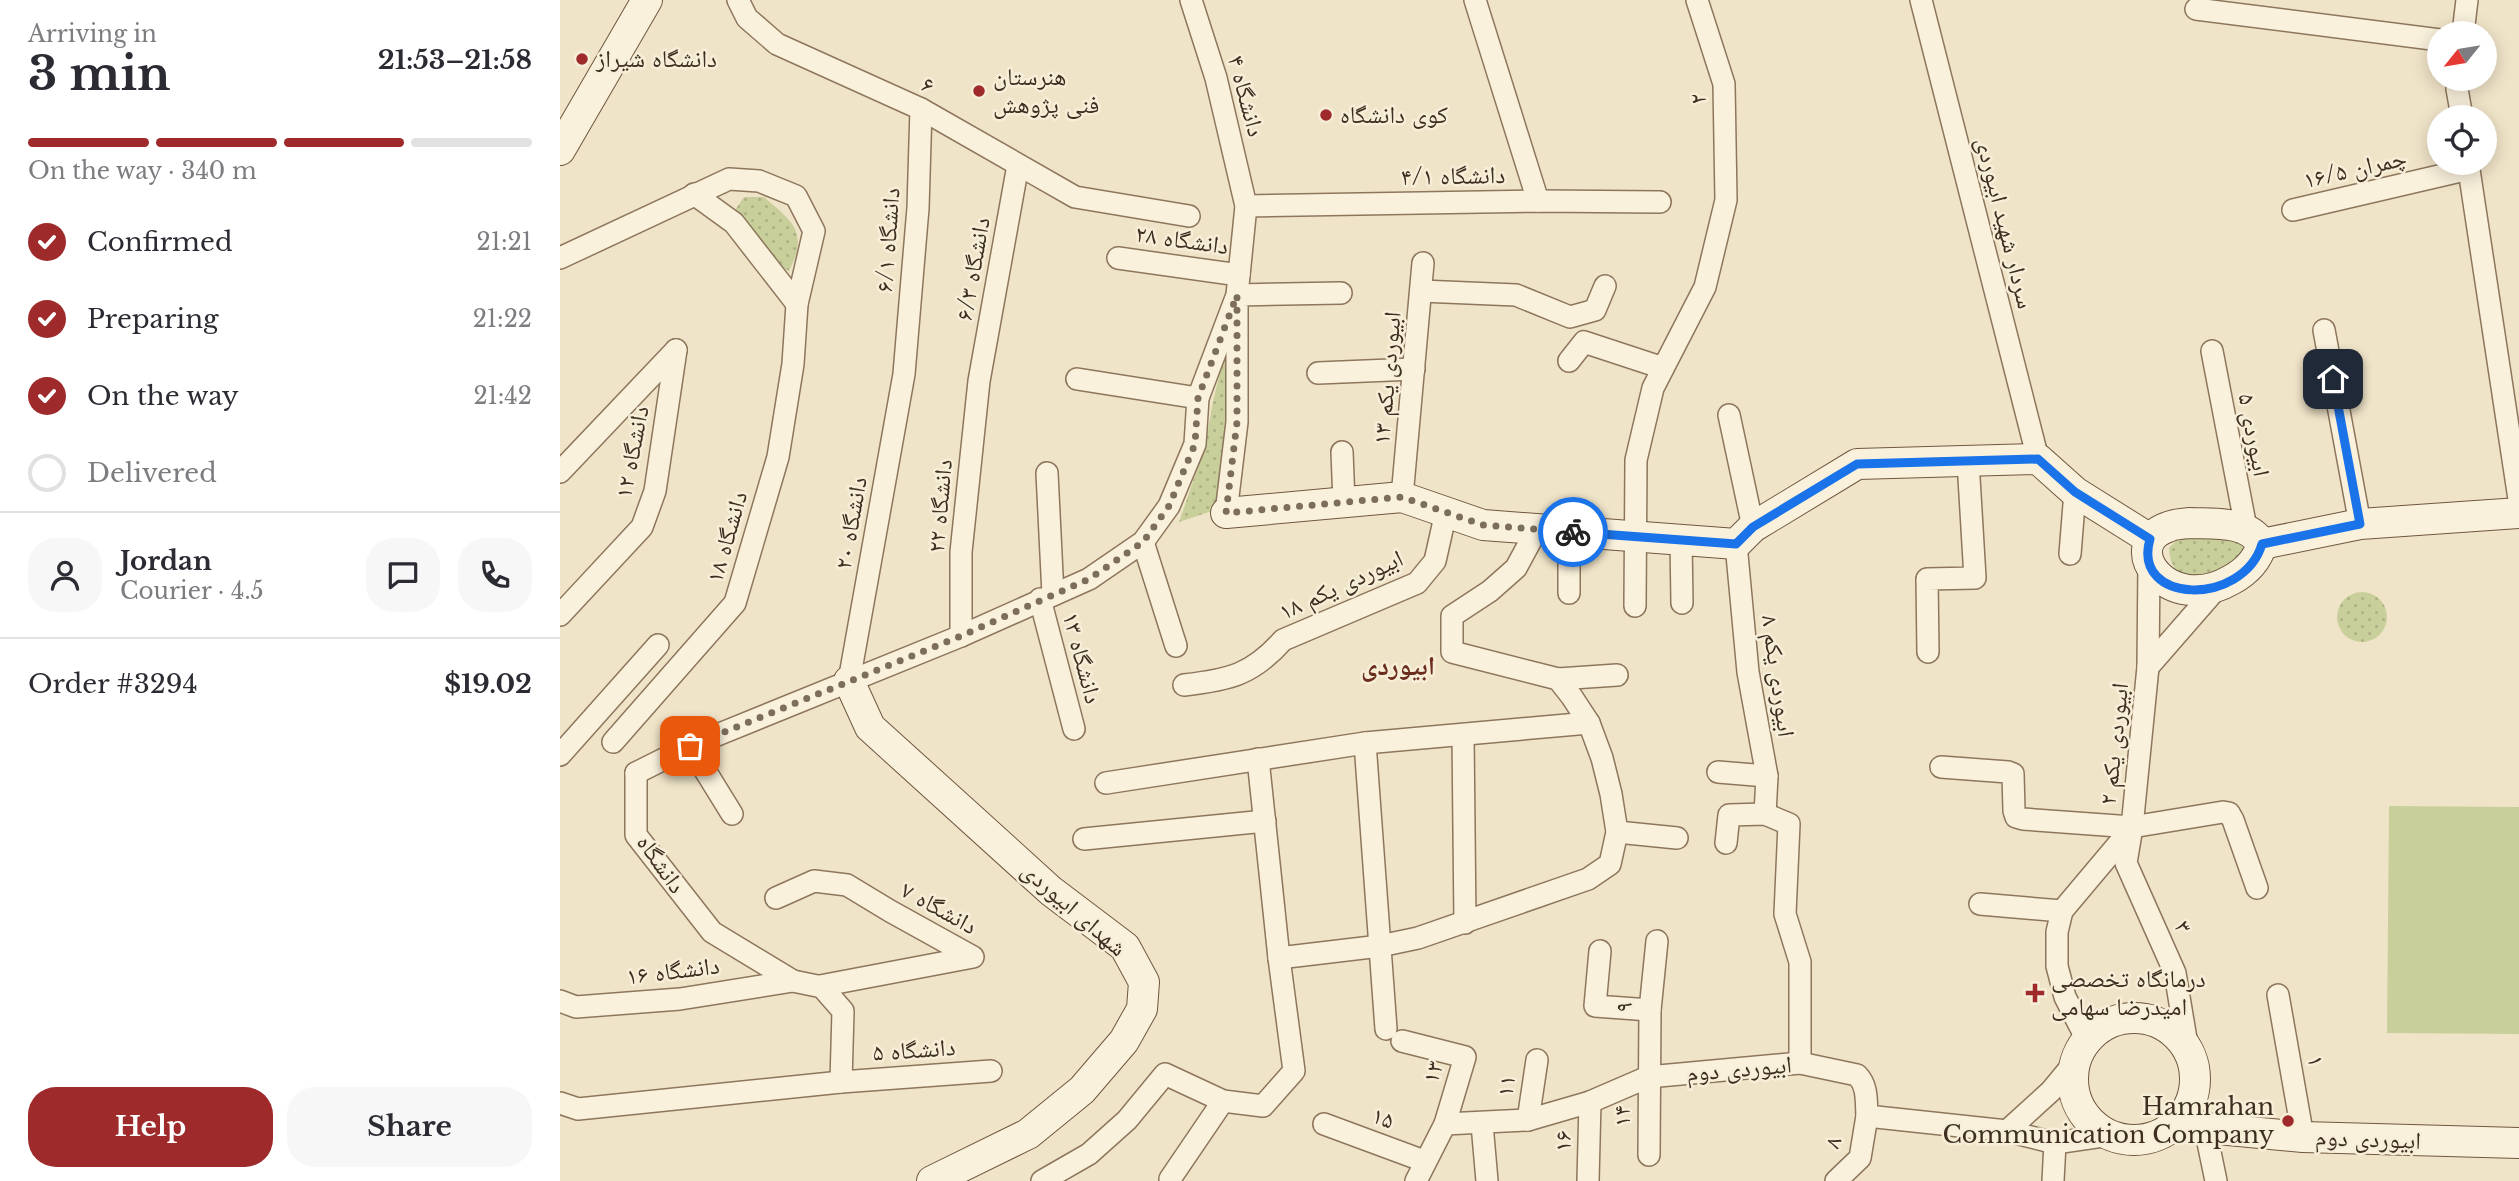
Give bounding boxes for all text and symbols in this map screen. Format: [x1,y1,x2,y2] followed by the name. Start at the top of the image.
[28,20,157,48] text: Arriving in
[2427,21,2497,91] north arrow
[2427,21,2497,175] map controls
[378,44,532,76] text: 21:53–21:58
[595,44,717,73] place label: دانشگاه شیراز
[28,45,170,102] text: 3 min
[574,51,590,67] marker: دانشگاه شیراز
[1222,52,1271,140] street label: ۴ دانشگاه
[993,62,1099,119] place label: هنرستان فنی پژوهش
[917,69,939,100] street label: ۶
[971,83,987,99] marker: هنرستان فنی پژوهش
[1683,93,1712,105] street label: ۲
[1340,100,1448,129] place label: کوی دانشگاه
[2427,105,2497,175] button: locate
[1318,107,1334,123] marker: کوی دانشگاه
[1970,134,2041,311] street label: سردار شهید ابیوردی
[2301,143,2409,194] street label: ۱۶/۵ چمران
[28,157,257,185] text: On the way · 340 m
[1400,160,1506,191] street label: ۴/۱ دانشگاه
[869,187,906,293] street label: ۶/۱ دانشگاه
[949,215,996,323] street label: ۶/۳ دانشگاه
[1134,219,1230,260] street label: ۲۸ دانشگاه
[28,223,66,261] icon: check
[87,226,232,258] text: Confirmed
[477,228,532,256] text: 21:21
[28,300,66,338] icon: check
[87,303,219,335] text: Preparing
[473,305,532,333] text: 21:22
[1366,310,1409,446] street label: ۱۳ ابیوردی یکم
[2303,349,2363,409] pin
[2314,360,2352,398] icon: home
[28,377,66,415] icon: check
[87,380,239,412] text: On the way
[473,382,532,410] text: 21:42
[2232,391,2277,479] street label: ۵ ابیوردی
[608,403,655,501] street label: ۱۲ دانشگاه
[87,457,217,489] text: Delivered
[921,458,958,554] street label: ۲۲ دانشگاه
[828,474,873,571] street label: ۲۰ دانشگاه
[700,488,753,586] street label: ۱۸ دانشگاه
[1538,497,1608,567] courier
[1554,513,1592,551] icon: bike
[28,538,102,612] button: person
[366,538,440,612] button: chat
[458,538,532,612] button: phone
[1274,543,1408,628] street label: ۱۸ ابیوردی یکم
[120,545,212,577] text: Jordan
[120,577,264,605] text: Courier · 4.5
[1056,609,1109,707] street label: ۱۳ دانشگاه
[1754,613,1801,739] street label: ۸ ابیوردی یکم
[1361,650,1435,682] district label: ابیوردی
[28,668,198,700] text: Order #3294
[444,668,532,700] text: $19.02
[2093,681,2136,807] street label: ۲ ابیوردی یکم
[660,716,720,776] pin
[671,727,709,765] icon: bag
[631,829,692,899] street label: دانشگاه
[1016,855,1133,962] street label: شهدای ابیوردی
[896,875,982,940] street label: ۷ دانشگاه
[2168,916,2199,938] street label: ۳
[625,950,721,991] street label: ۱۶ دانشگاه
[2051,964,2206,1021] place label: درمانگاه تخصصی امیدرضا سهامی
[2025,983,2045,1003] marker: درمانگاه تخصصی امیدرضا سهامی
[1609,1001,1638,1013] street label: ۹
[872,1032,956,1067] street label: ۵ دانشگاه
[1685,1049,1793,1090] street label: ابیوردی دوم
[2301,1053,2332,1069] street label: ۱
[1416,1057,1450,1086] street label: ۱۳
[1490,1073,1521,1099] street label: ۱۱
[28,1087,273,1167] button: Help
[287,1087,532,1167] button: Share
[1943,1092,2275,1149] place label: Hamrahan Communication Company
[1368,1100,1398,1135] street label: ۱۵
[1607,1105,1636,1127] street label: ۱۴
[2280,1113,2296,1129] marker: Hamrahan Communication Company
[2314,1122,2421,1157] street label: ابیوردی دوم
[1548,1130,1577,1152] street label: ۱۶
[1817,1131,1848,1152] street label: ۸

